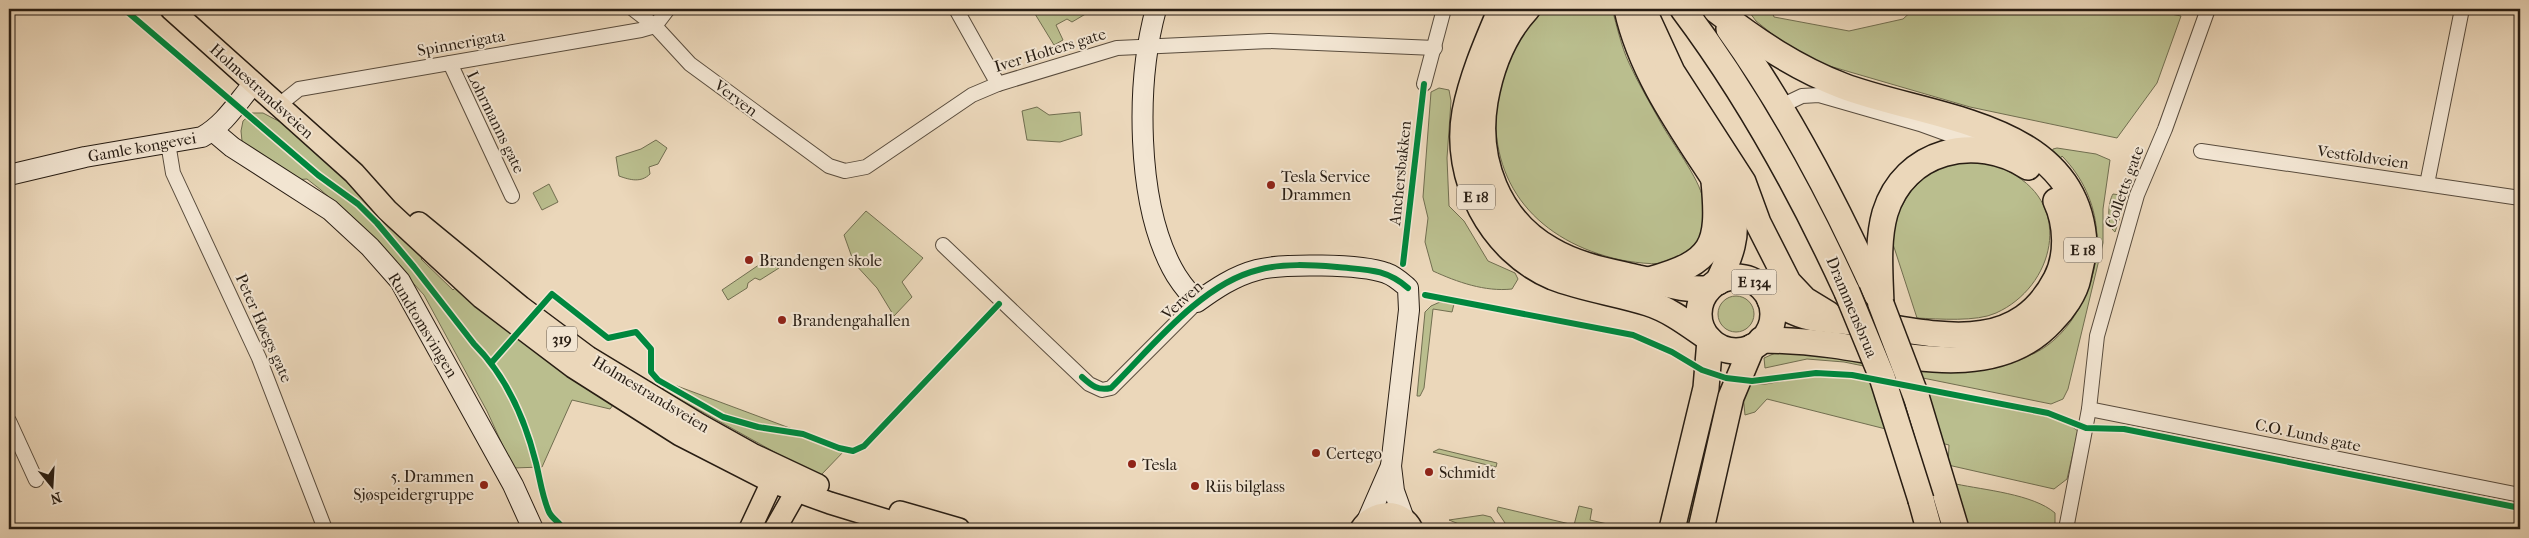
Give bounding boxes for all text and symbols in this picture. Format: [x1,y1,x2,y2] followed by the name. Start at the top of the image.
[992,24,1108,76] street label: Iver Holters gate
[416,26,507,60] street label: Spinnerigata
[206,39,318,143] street label: Holmestrandsveien
[463,68,529,176] street label: Lohrmanns gate
[710,75,762,121] street label: Verven
[1385,119,1415,227] street label: Anchersbakken
[86,128,198,166] street label: Gamle kongevei
[2315,141,2411,173] street label: Vestfoldveien
[2100,143,2148,231] street label: Colletts gate
[1281,167,1370,204] place label: Tesla Service Drammen
[1265,179,1277,191] marker: Tesla Service Drammen
[1457,184,1495,210] road number: E 18
[2064,238,2102,262] road number: E 18
[759,251,882,270] place label: Brandengen skole
[743,254,755,266] marker: Brandengen skole
[1822,254,1882,361] street label: Drammensbrua
[384,269,462,382] street label: Rundtomsvingen
[1732,270,1776,294] road number: E 134
[232,271,297,385] street label: Peter Høegs gate
[1157,276,1207,324] street label: Verven
[792,311,911,330] place label: Brandengahallen
[776,314,788,326] marker: Brandengahallen
[547,326,577,352] road number: 319
[589,352,714,437] street label: Holmestrandsveien
[2253,415,2363,455] street label: C.O. Lunds gate
[1326,444,1382,463] place label: Certego
[1310,447,1322,459] marker: Certego
[1142,455,1178,474] place label: Tesla
[1126,458,1138,470] marker: Tesla
[28,460,78,510] north arrow
[1439,463,1496,482] place label: Schmidt
[1423,466,1435,478] marker: Schmidt
[353,467,475,504] place label: 5. Drammen Sjøspeidergruppe
[1205,477,1285,496] place label: Riis bilglass
[478,479,490,491] marker: 5. Drammen Sjøspeidergruppe
[1189,480,1201,492] marker: Riis bilglass
[48,488,64,508] text: N

